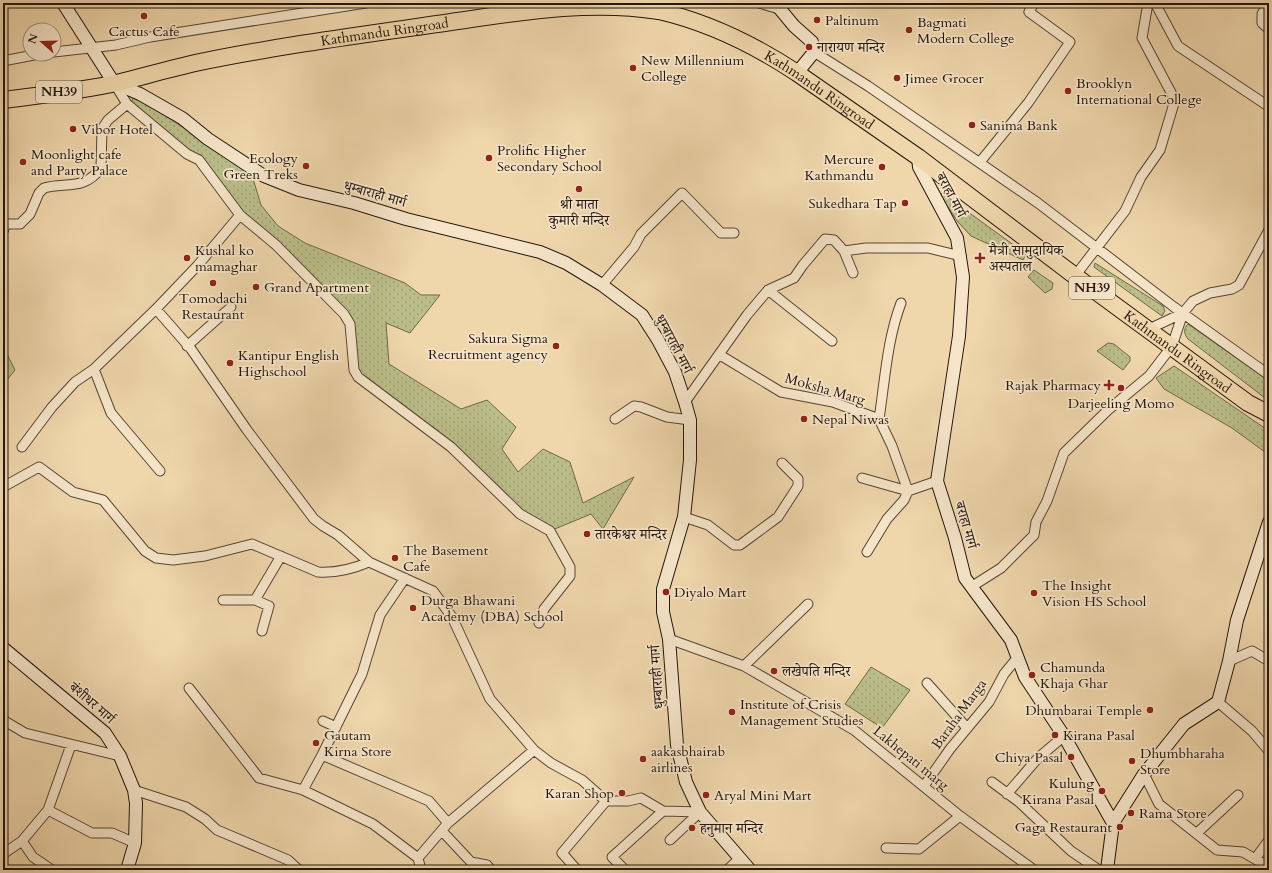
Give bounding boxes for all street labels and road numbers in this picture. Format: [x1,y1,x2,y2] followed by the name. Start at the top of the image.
[319,13,450,50] street label: Kathmandu Ringroad
[761,46,879,134] street label: Kathmandu Ringroad
[36,81,82,103] road number: NH39
[931,168,971,222] street label: बराहा मार्ग
[342,176,409,212] street label: धुम्बाराही मार्ग
[1069,277,1115,299] road number: NH39
[1120,306,1236,398] street label: Kathmandu Ringroad
[651,311,698,378] street label: धुम्बाराही मार्ग
[783,368,867,410] street label: Moksha Marg
[950,498,982,552] street label: बराहा मार्ग
[645,643,669,710] street label: धुम्बाराही मार्ग
[927,675,991,753] street label: Baraha Marga
[64,677,120,729] street label: बंशीधर मार्ग
[869,722,953,795] street label: Lakhepati marg

